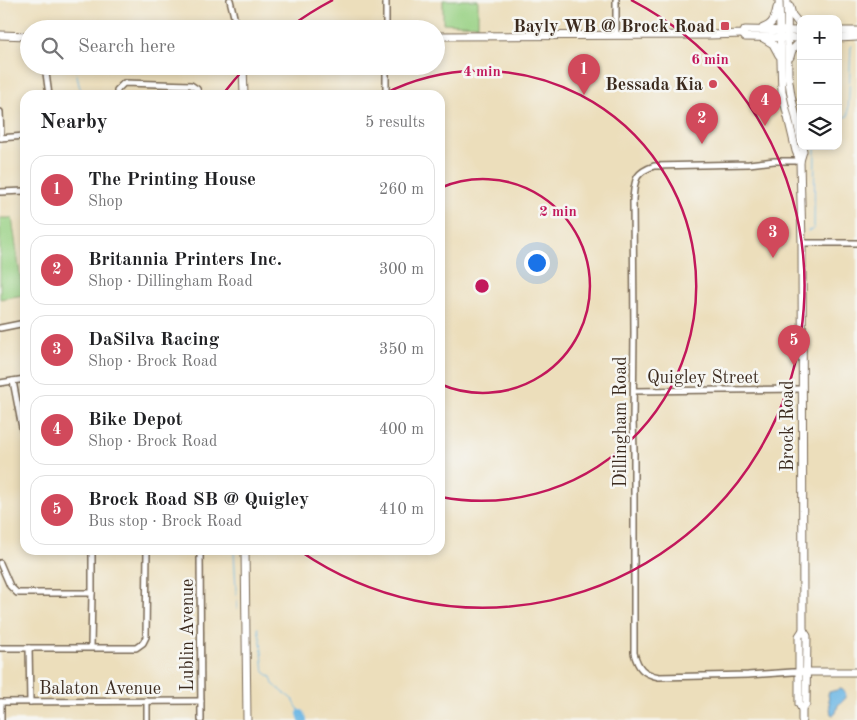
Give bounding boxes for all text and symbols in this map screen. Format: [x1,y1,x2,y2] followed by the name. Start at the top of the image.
[797,15,842,150] map controls
[797,15,842,60] button: +
[513,18,715,36] place label: Bayly WB @ Brock Road
[20,20,445,75] search box
[719,20,731,32] marker: Bayly WB @ Brock Road
[38,34,66,62] icon: search
[78,38,175,57] text: Search here
[691,53,729,68] text: 6 min
[568,54,600,95] pin: 1
[797,60,842,105] button: −
[463,65,501,80] text: 4 min
[605,76,703,94] place label: Bessada Kia
[707,78,719,90] marker: Bessada Kia
[749,85,781,126] pin: 4
[686,103,718,144] pin: 2
[797,105,842,150] button: layers
[40,112,108,133] text: Nearby
[365,115,425,131] text: 5 results
[88,171,256,190] text: The Printing House
[52,182,62,198] text: 1
[379,182,424,198] text: 260 m
[88,194,123,210] text: Shop
[539,205,577,220] text: 2 min
[757,217,789,258] pin: 3
[524,250,550,276] your location
[88,251,282,270] text: Britannia Printers Inc.
[52,262,62,278] text: 2
[379,262,424,278] text: 300 m
[88,274,253,290] text: Shop · Dillingham Road
[473,277,491,295] centre of rings
[778,325,810,366] pin: 5
[88,331,219,350] text: DaSilva Racing
[52,342,62,358] text: 3
[379,342,424,358] text: 350 m
[88,354,217,370] text: Shop · Brock Road
[612,356,630,488] street label: Dillingham Road
[647,369,759,387] street label: Quigley Street
[779,380,797,472] street label: Brock Road
[88,411,183,430] text: Bike Depot
[52,422,62,438] text: 4
[379,422,424,438] text: 400 m
[88,434,217,450] text: Shop · Brock Road
[88,491,309,510] text: Brock Road SB @ Quigley
[52,502,62,518] text: 5
[379,502,424,518] text: 410 m
[88,514,242,530] text: Bus stop · Brock Road
[179,579,197,691] street label: Lublin Avenue
[39,680,161,698] street label: Balaton Avenue

